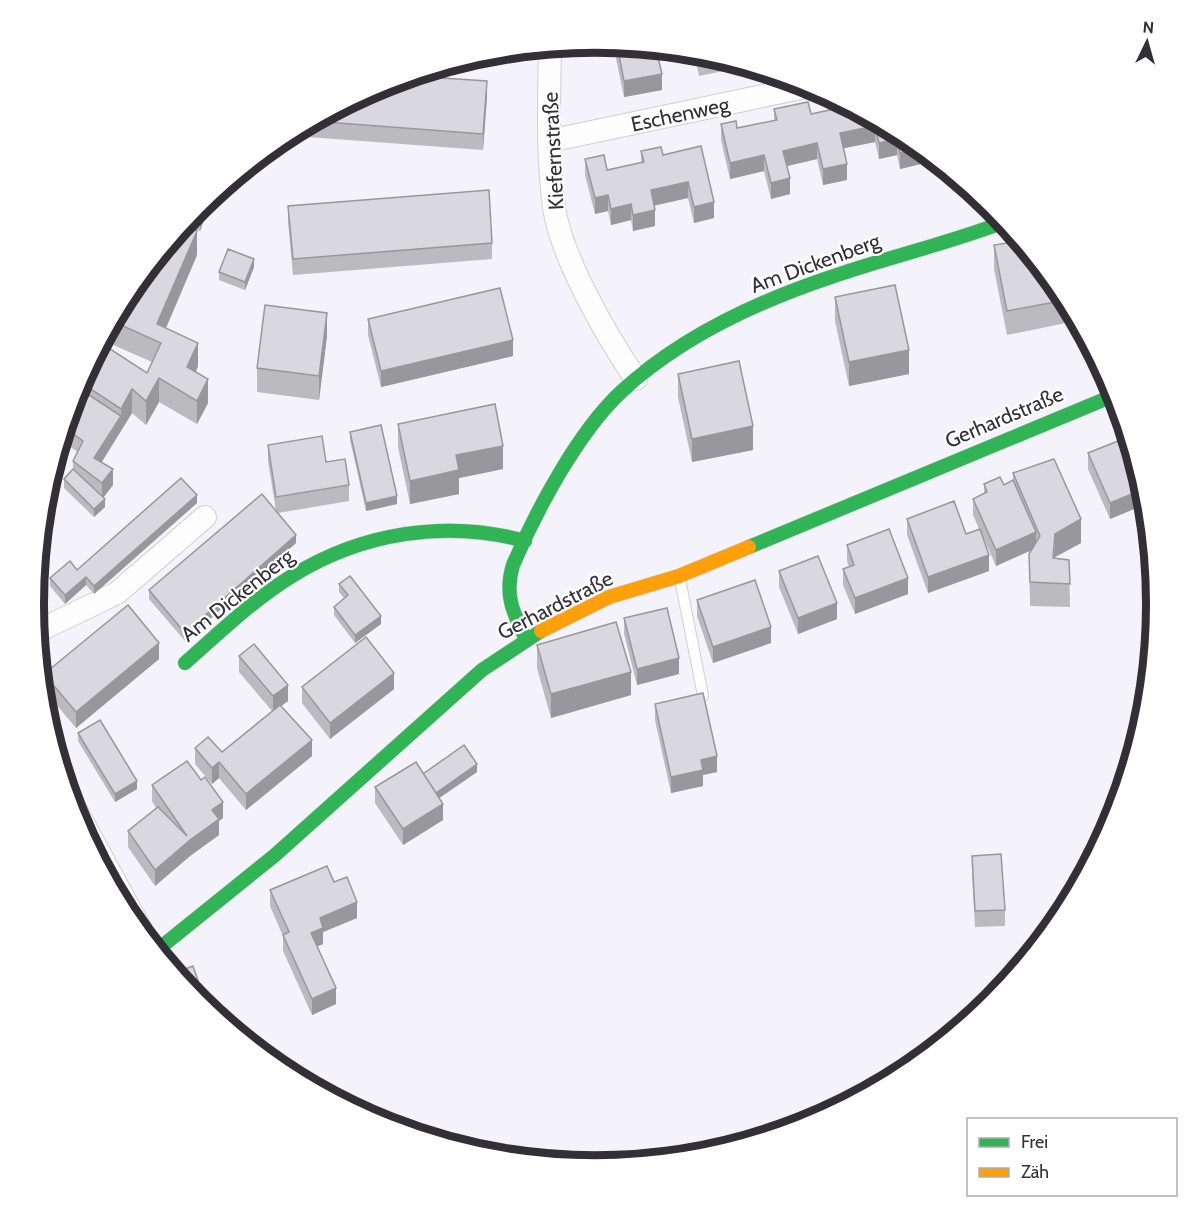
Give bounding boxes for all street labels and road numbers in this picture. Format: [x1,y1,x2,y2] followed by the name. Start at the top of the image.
[537,91,569,211] street label: Kiefernstraße
[629,91,732,137] street label: Eschenweg
[747,228,884,298] street label: Am Dickenberg
[941,381,1067,453] street label: Gerhardstraße
[176,543,299,647] street label: Am Dickenberg
[493,565,617,645] street label: Gerhardstraße

